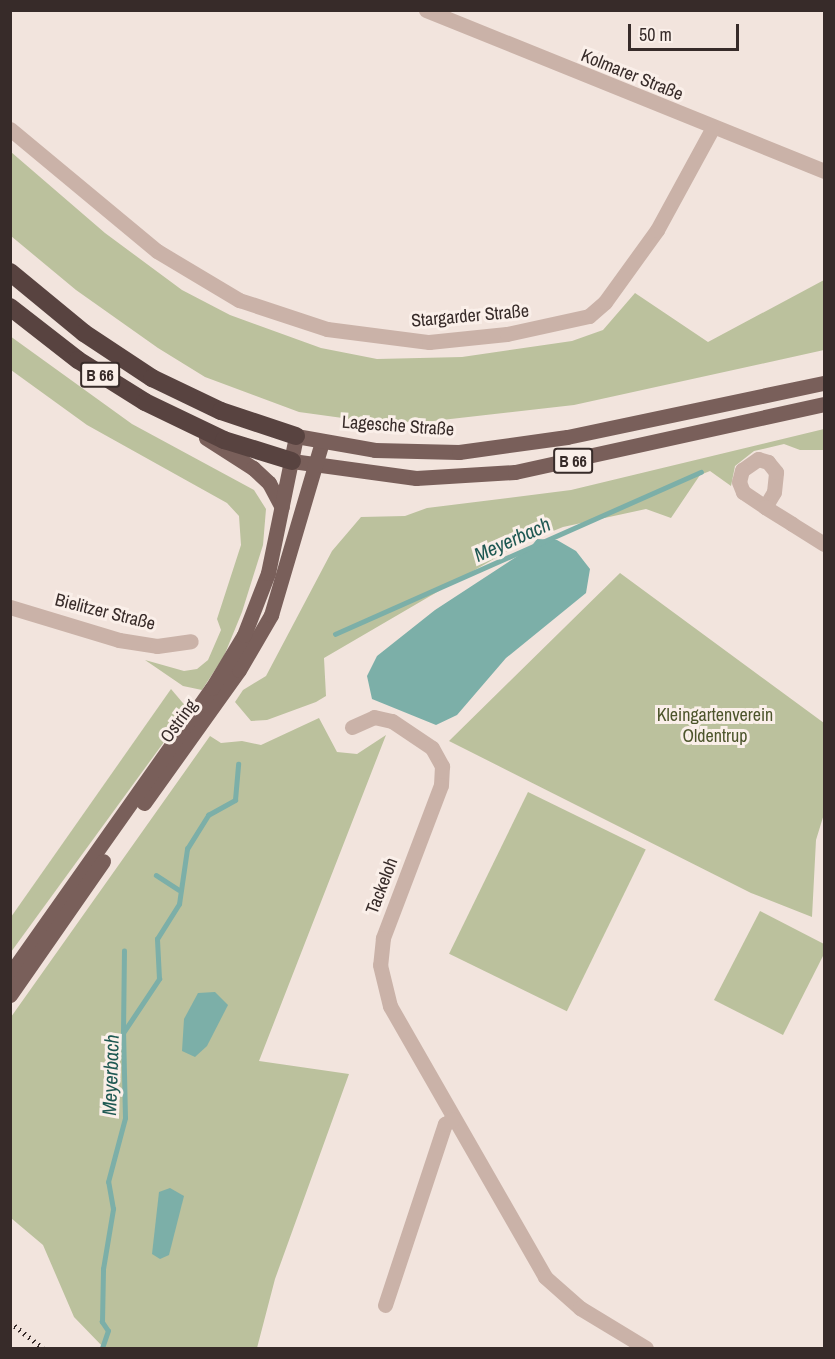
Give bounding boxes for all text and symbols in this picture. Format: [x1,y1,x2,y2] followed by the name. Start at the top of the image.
[631,12,742,50] scale bar
[639,22,672,47] text: 50 m
[578,45,686,105] street label: Kolmarer Straße
[410,300,530,332] street label: Stargarder Straße
[79,362,121,388] road number: B 66
[341,411,455,441] street label: Lagesche Straße
[552,448,594,474] road number: B 66
[470,512,554,566] water label: Meyerbach
[53,589,157,635] street label: Bielitzer Straße
[156,695,202,747] street label: Ostring
[657,705,773,748] park label: Kleingartenverein Oldentrup
[361,855,403,917] street label: Tackeloh
[97,1034,123,1116] water label: Meyerbach

